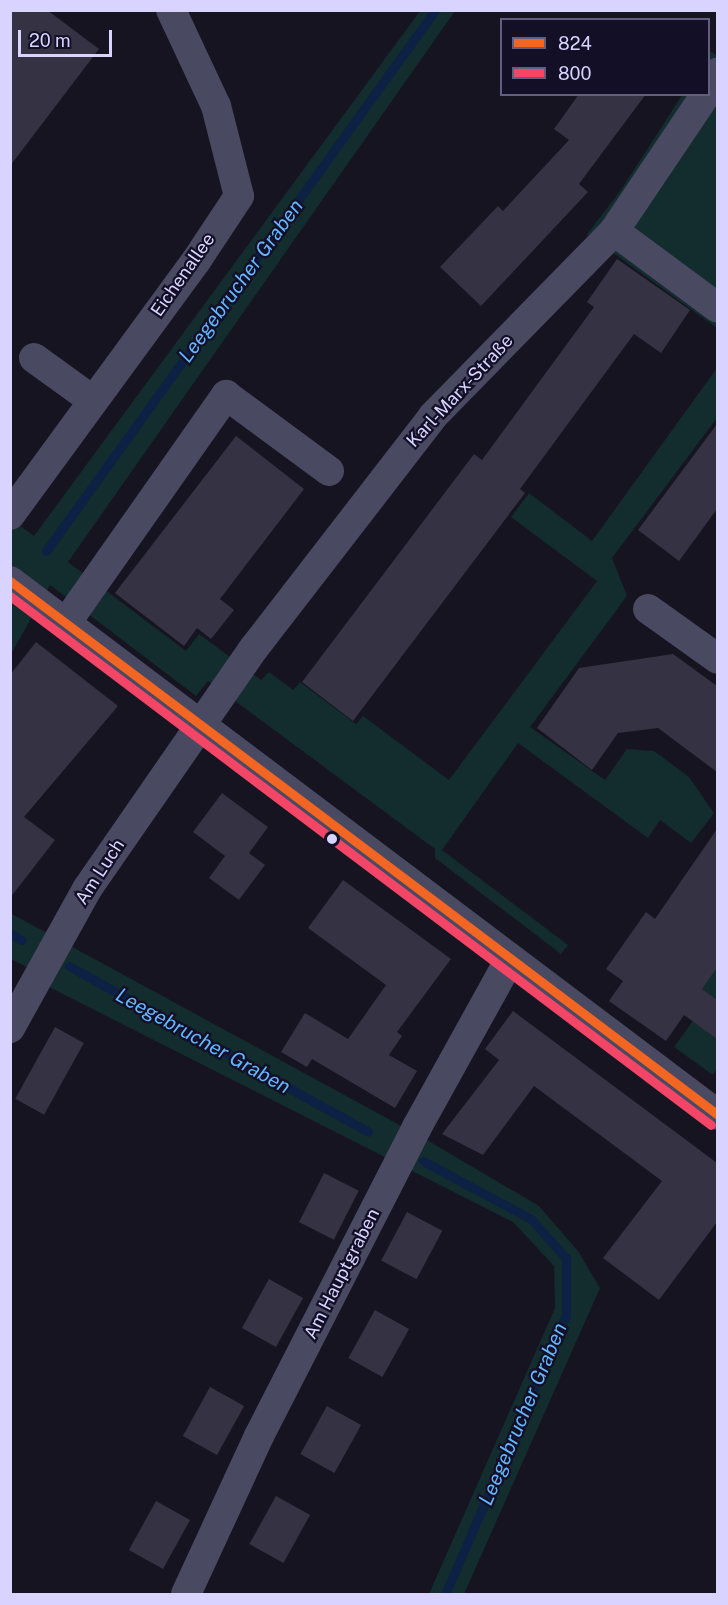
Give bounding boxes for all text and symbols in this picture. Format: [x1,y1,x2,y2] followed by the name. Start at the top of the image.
[21,18,116,56] scale bar
[500,18,710,96] legend
[29,30,71,51] text: 20 m
[558,33,592,54] text: 824
[558,63,591,84] text: 800
[174,195,308,367] water label: Leegebrucher Graben
[146,229,220,321] street label: Eichenallee
[402,330,518,452] street label: Karl-Marx-Straße
[326,833,338,845] unlabelled marker
[71,835,129,909] street label: Am Luch
[112,983,294,1099] water label: Leegebrucher Graben
[300,1205,384,1343] street label: Am Hauptgraben
[474,1319,572,1509] water label: Leegebrucher Graben

